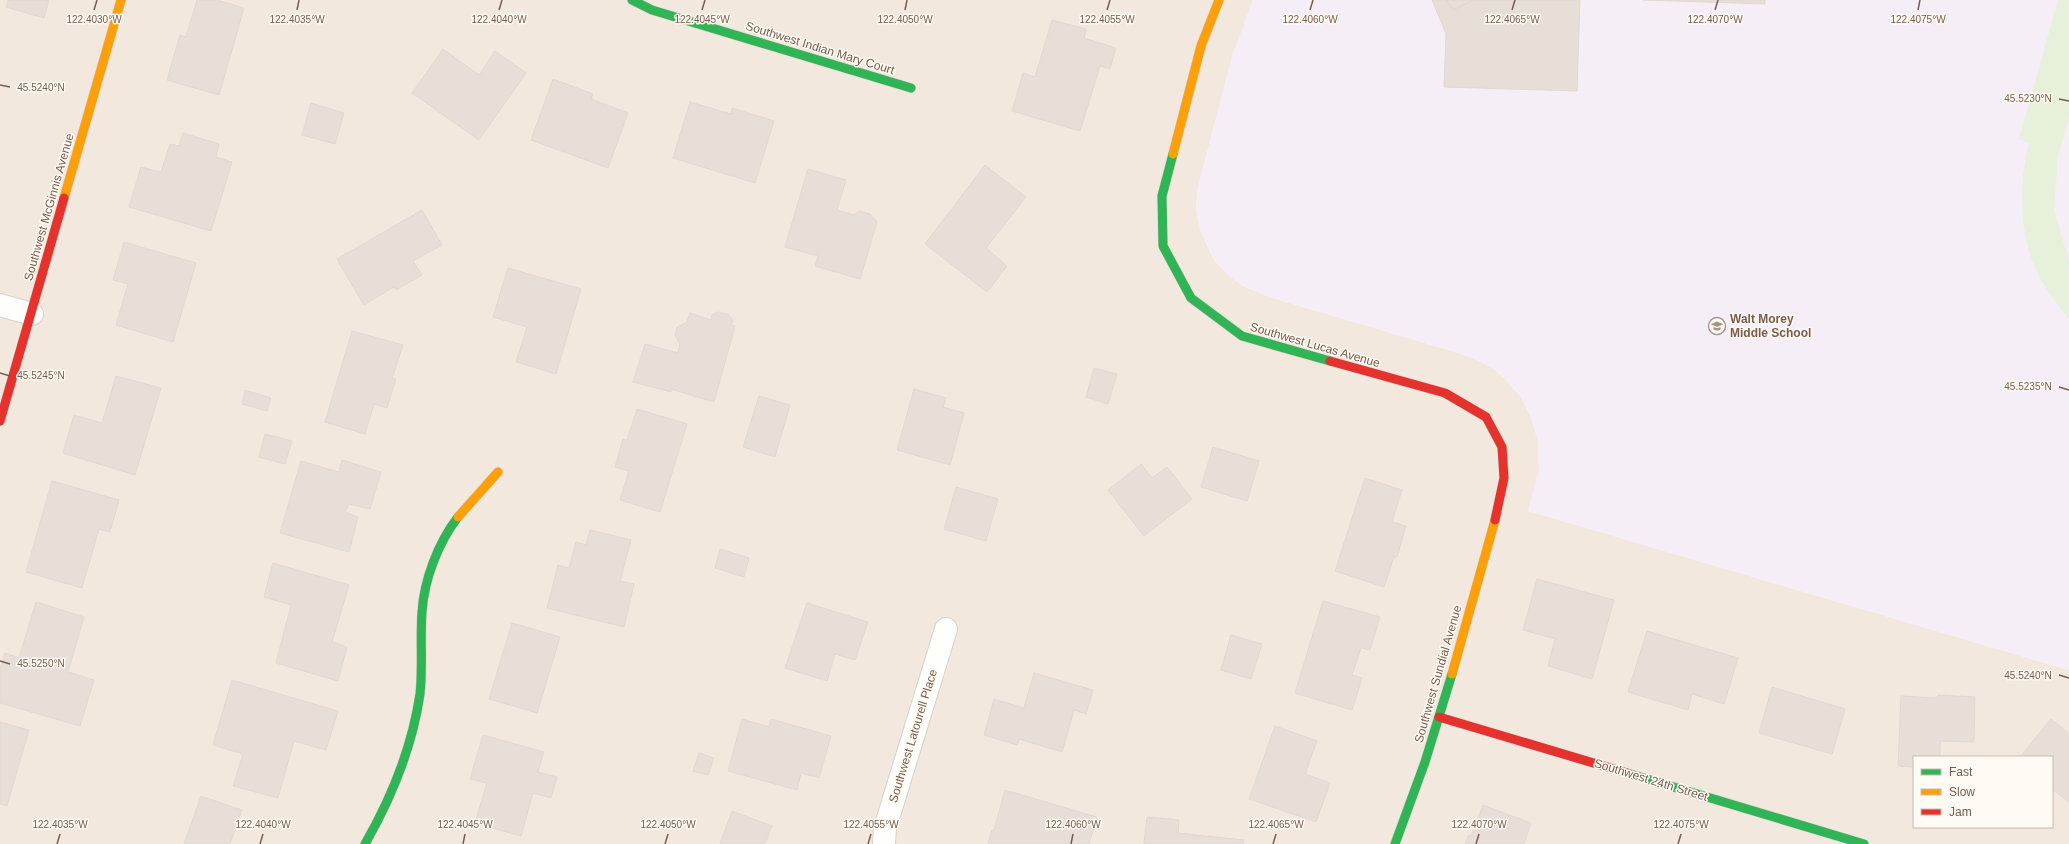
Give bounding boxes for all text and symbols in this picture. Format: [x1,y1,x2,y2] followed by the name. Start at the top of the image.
[66,14,122,25] text: 122.4030°W
[269,14,325,25] text: 122.4035°W
[471,14,527,25] text: 122.4040°W
[674,14,730,25] text: 122.4045°W
[877,14,933,25] text: 122.4050°W
[1079,14,1135,25] text: 122.4055°W
[1282,14,1338,25] text: 122.4060°W
[1484,14,1540,25] text: 122.4065°W
[1687,14,1743,25] text: 122.4070°W
[1890,14,1946,25] text: 122.4075°W
[744,19,897,78] street label: Southwest Indian Mary Court
[17,82,65,93] text: 45.5240°N
[2004,93,2052,104] text: 45.5230°N
[21,131,77,282] street label: Southwest McGinnis Avenue
[1730,312,1811,340] place label: Walt Morey Middle School
[1707,316,1727,336] school or university icon: Walt Morey Middle School
[1248,320,1382,370] street label: Southwest Lucas Avenue
[17,370,65,381] text: 45.5245°N
[2004,381,2052,392] text: 45.5235°N
[1412,603,1464,744] street label: Southwest Sundial Avenue
[17,658,65,669] text: 45.5250°N
[886,667,940,804] street label: Southwest Latourell Place
[2004,670,2052,681] text: 45.5240°N
[1592,756,1710,804] street label: Southwest 24th Street
[1913,756,2053,828] legend
[1949,765,1973,779] text: Fast
[1949,785,1975,799] text: Slow
[1949,805,1972,819] text: Jam
[32,819,88,830] text: 122.4035°W
[235,819,291,830] text: 122.4040°W
[437,819,493,830] text: 122.4045°W
[640,819,696,830] text: 122.4050°W
[843,819,899,830] text: 122.4055°W
[1045,819,1101,830] text: 122.4060°W
[1248,819,1304,830] text: 122.4065°W
[1451,819,1507,830] text: 122.4070°W
[1653,819,1709,830] text: 122.4075°W

